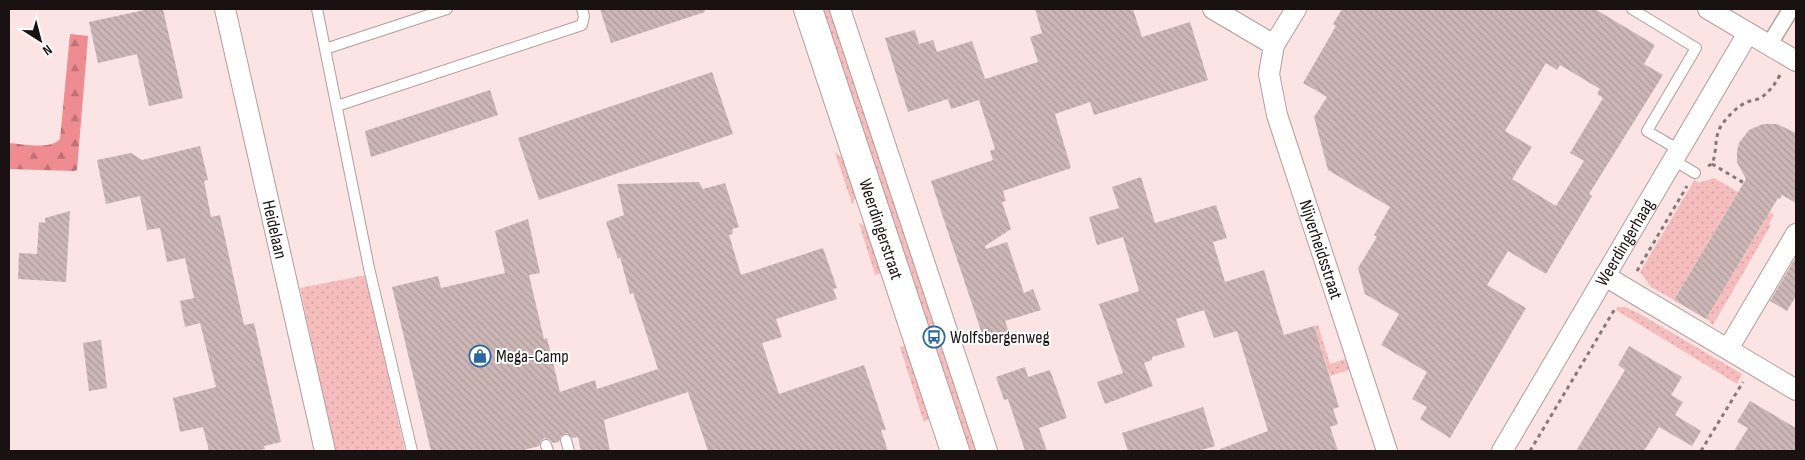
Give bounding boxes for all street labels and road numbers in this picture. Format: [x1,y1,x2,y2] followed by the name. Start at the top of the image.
[854,176,907,283] street label: Weerdingerstraat
[1591,195,1659,290] street label: Weerdingerhaag
[1295,197,1347,303] street label: Nijverheidsstraat
[258,198,291,261] street label: Heidelaan

